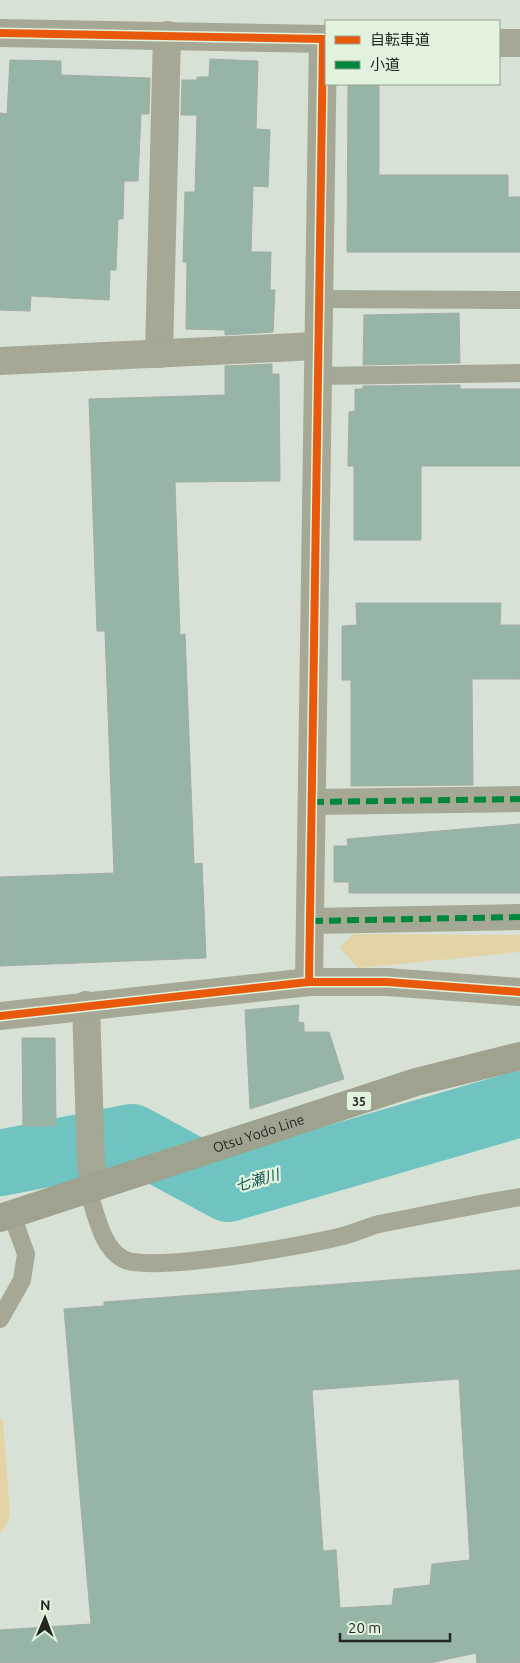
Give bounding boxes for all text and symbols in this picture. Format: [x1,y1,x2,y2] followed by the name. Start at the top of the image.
[325,20,500,85] legend
[370,31,430,48] text: 自転車道
[370,56,400,73] text: 小道
[346,1092,372,1110] road number: 35
[211,1111,306,1156] street label: Otsu Yodo Line
[233,1165,283,1194] water label: 七瀬川
[20,1593,70,1643] north arrow
[40,1597,51,1613] text: N
[340,1610,450,1642] scale bar
[348,1619,381,1636] text: 20 m

